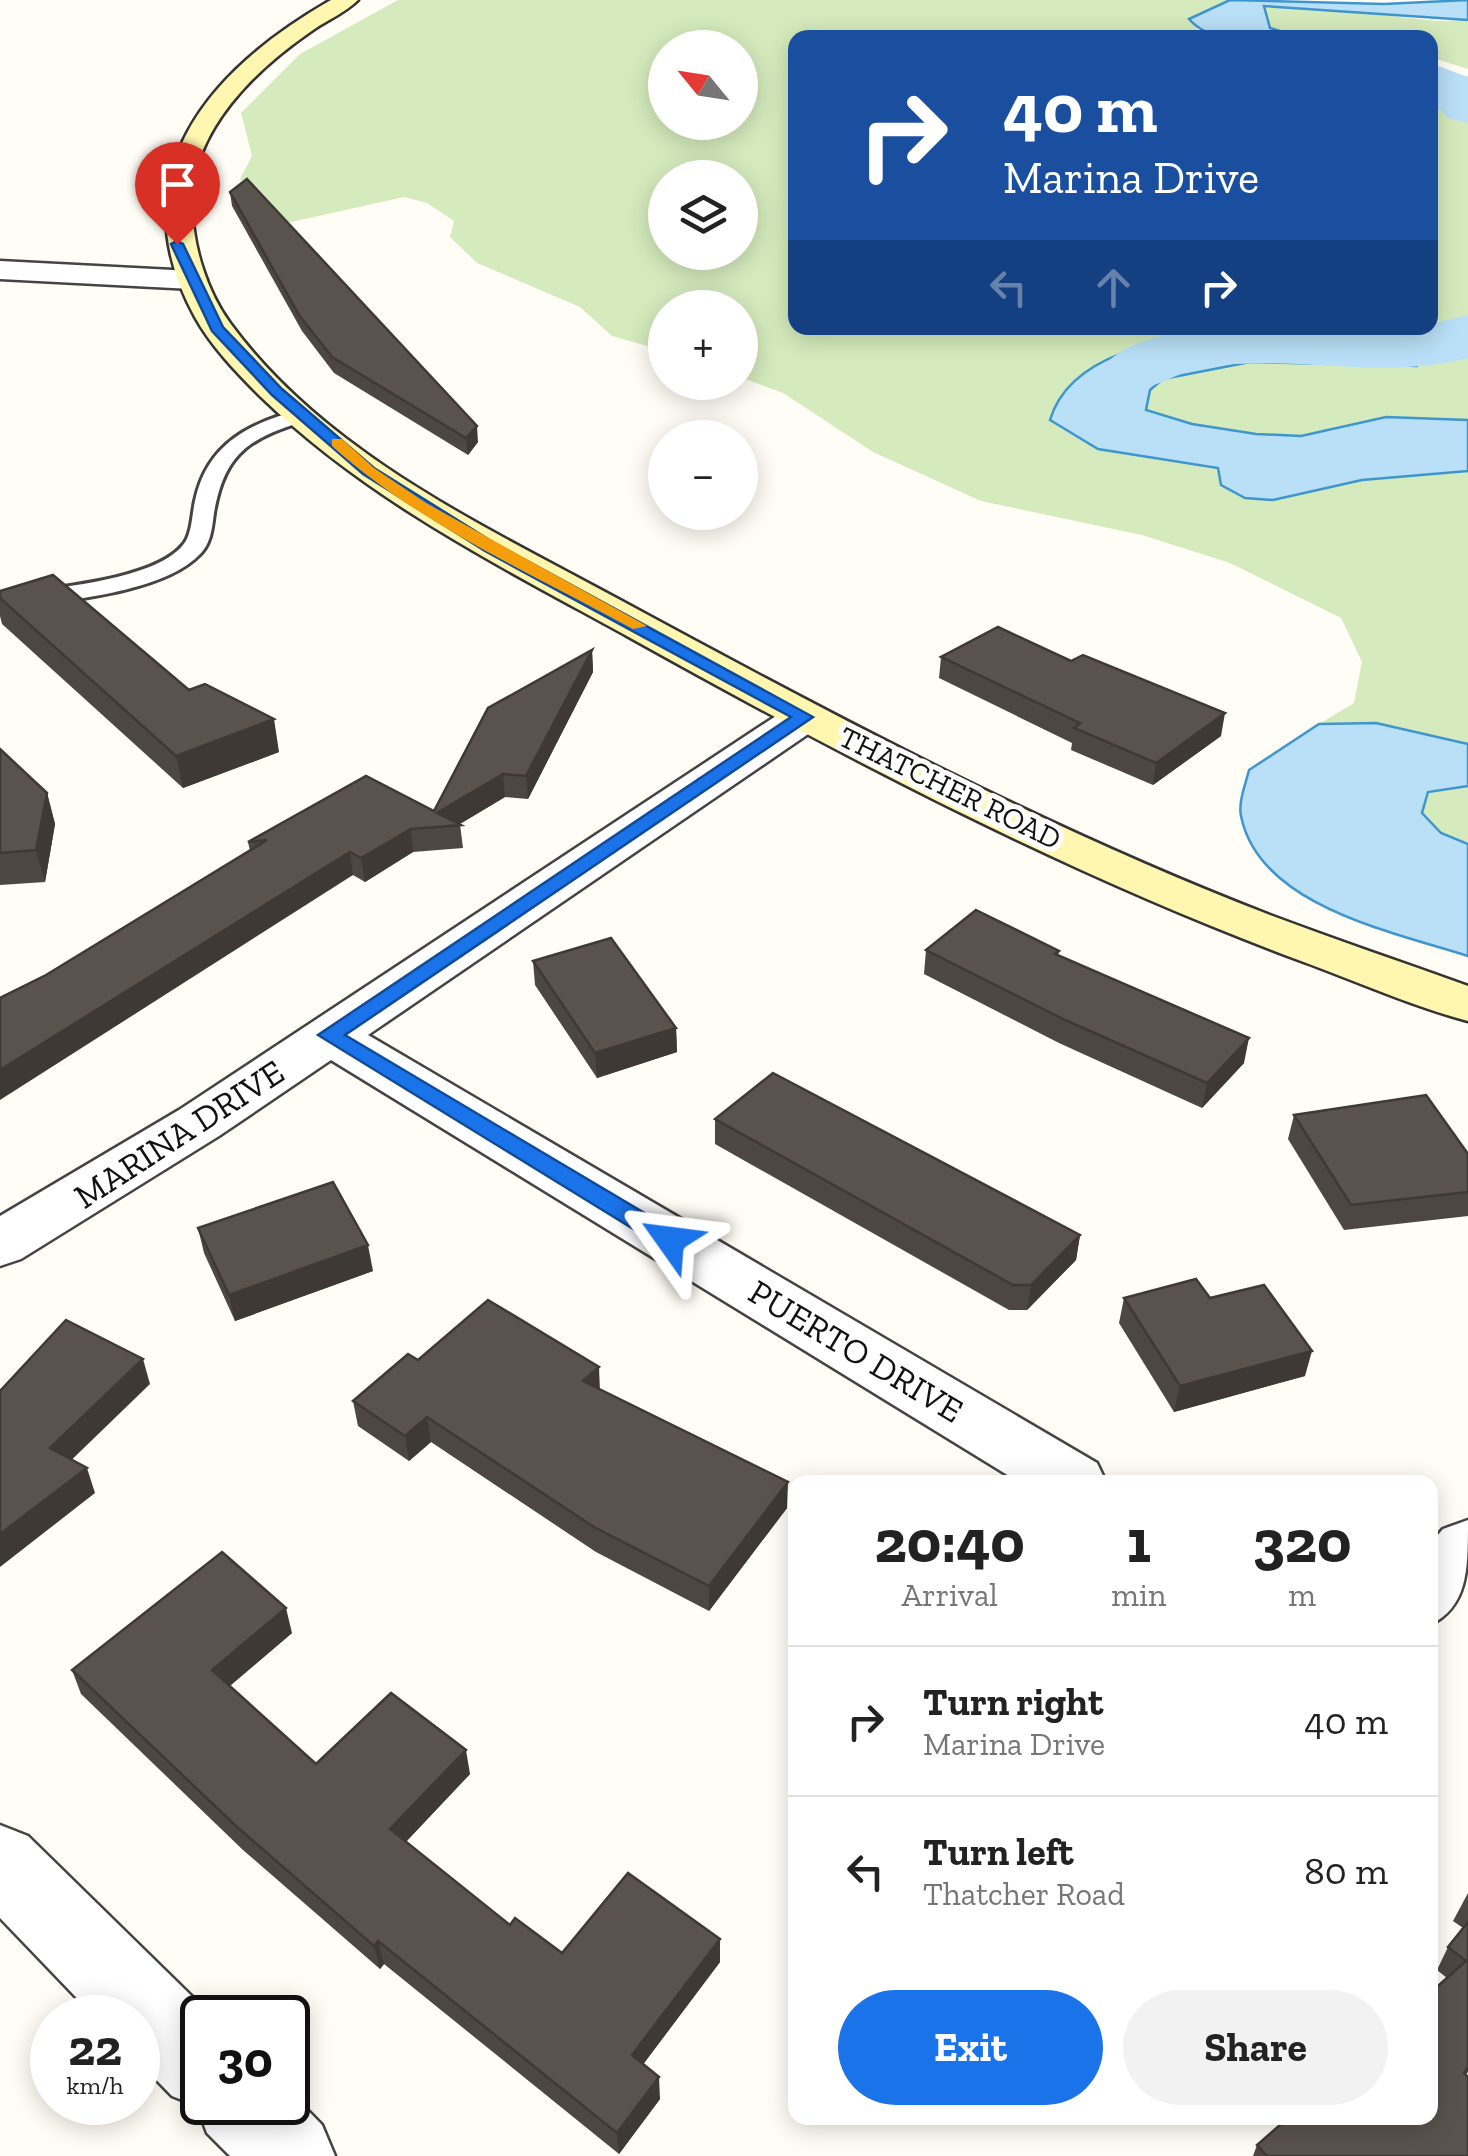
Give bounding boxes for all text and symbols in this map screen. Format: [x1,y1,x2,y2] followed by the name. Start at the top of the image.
[648,30,758,140] north arrow
[648,30,758,530] map controls
[1003,66,1158,150] text: 40 m
[838,70,968,200] icon: right
[135,142,220,245] pin
[1003,151,1259,205] text: Marina Drive
[150,157,205,212] icon: arrive
[648,160,758,270] button: layers
[981,260,1036,315] icon: left
[1086,260,1141,315] icon: ahead
[1191,260,1246,315] icon: right
[648,290,758,400] button: +
[648,420,758,530] button: −
[833,719,1067,857] street label: THATCHER ROAD
[66,1051,292,1217] street label: MARINA DRIVE
[618,1188,722,1292] position arrow
[741,1271,971,1431] street label: PUERTO DRIVE
[874,1505,1025,1577] text: 20:40
[1127,1505,1151,1577] text: 1
[1253,1505,1352,1577] text: 320
[901,1576,998,1614] text: Arrival
[1111,1576,1166,1614] text: min
[1288,1576,1316,1614] text: m
[923,1679,1103,1725] text: Turn right
[838,1694,893,1749] icon: right
[1304,1698,1388,1744] text: 40 m
[923,1725,1105,1763] text: Marina Drive
[923,1829,1074,1875] text: Turn left
[838,1844,893,1899] icon: left
[1304,1848,1388,1894] text: 80 m
[923,1875,1125,1913] text: Thatcher Road
[838,1990,1103,2105] button: Exit
[1123,1990,1388,2105] button: Share
[180,1995,310,2125] speed limit sign: 30
[68,2018,122,2078] text: 22
[66,2070,124,2100] text: km/h

